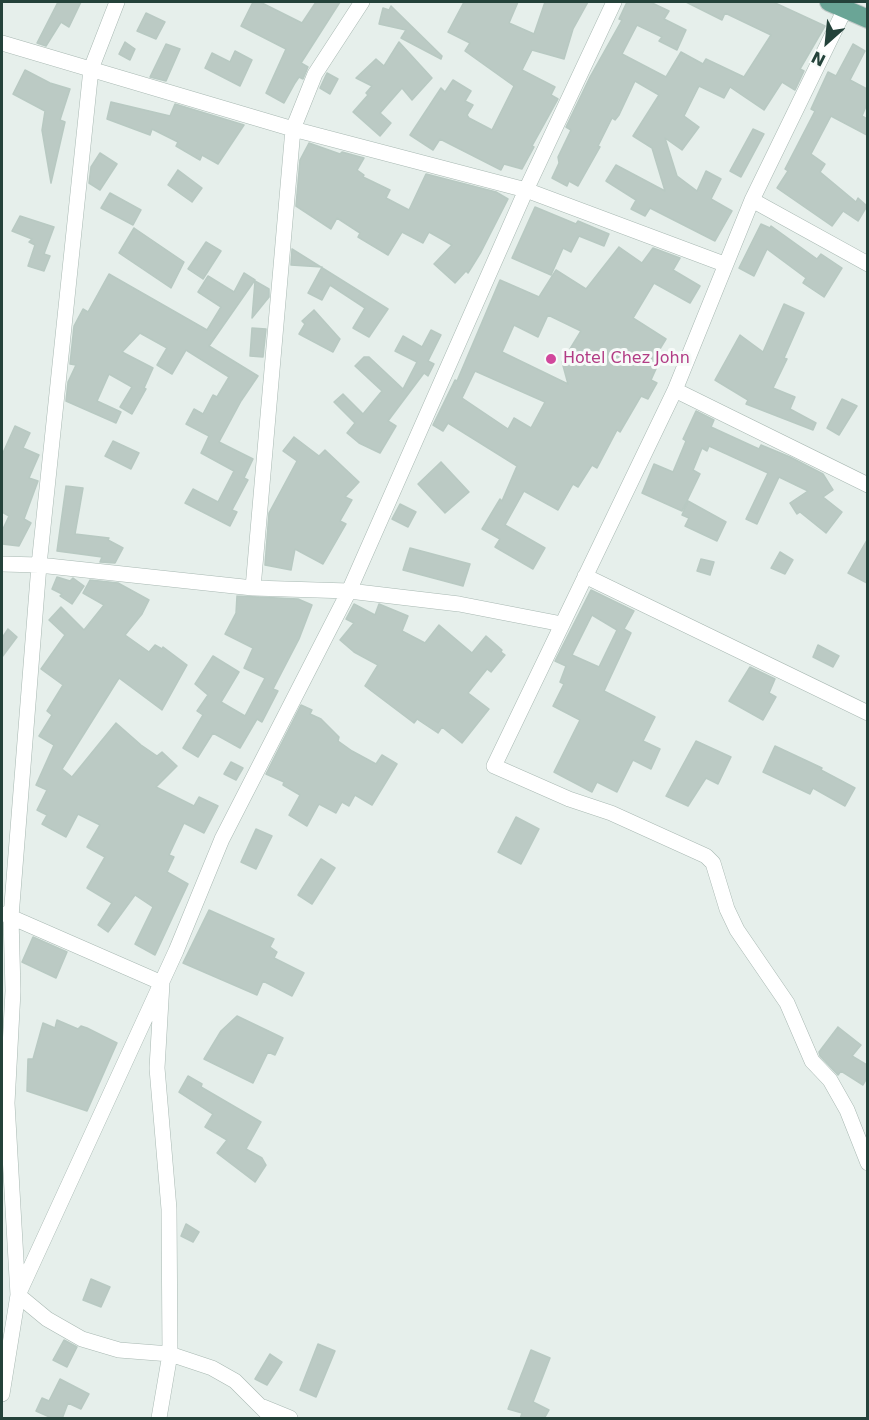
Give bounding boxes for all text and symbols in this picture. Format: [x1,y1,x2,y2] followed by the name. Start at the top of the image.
[797,12,857,72] north arrow
[808,47,829,70] text: N
[563,349,690,369] place label: Hotel Chez John
[544,352,558,366] marker: Hotel Chez John

